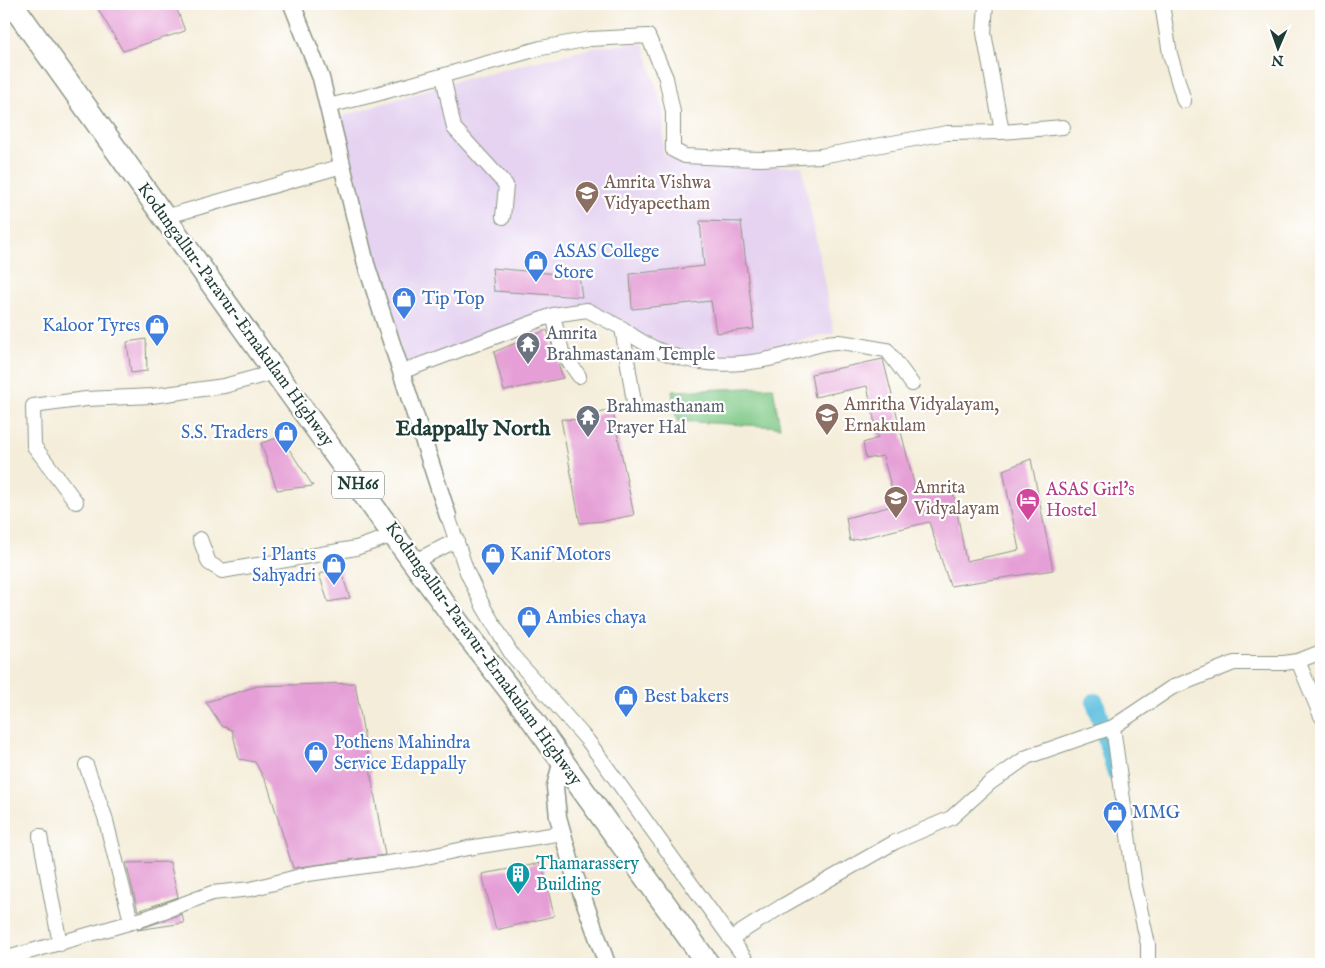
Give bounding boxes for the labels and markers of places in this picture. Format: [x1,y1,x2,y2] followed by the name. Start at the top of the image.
[603,172,711,216] place label: Amrita Vishwa Vidyapeetham
[574,180,600,214] school or university icon: Amrita Vishwa Vidyapeetham
[553,241,659,285] place label: ASAS College Store
[523,249,549,283] shop icon: ASAS College Store
[391,286,417,320] shop icon: Tip Top
[422,288,485,311] place label: Tip Top
[144,313,170,347] shop icon: Kaloor Tyres
[42,315,140,338] place label: Kaloor Tyres
[545,323,716,367] place label: Amrita Brahmastanam Temple
[515,331,541,365] temple icon: Amrita Brahmastanam Temple
[843,394,999,438] place label: Amritha Vidyalayam, Ernakulam
[606,396,725,440] place label: Brahmasthanam Prayer Hal
[814,402,840,436] school or university icon: Amritha Vidyalayam, Ernakulam
[575,404,601,438] temple icon: Brahmasthanam Prayer Hal
[273,420,299,454] shop icon: S.S. Traders
[181,422,268,445] place label: S.S. Traders
[913,477,1000,521] place label: Amrita Vidyalayam
[1045,479,1135,523] place label: ASAS Girl's Hostel
[883,485,909,519] school or university icon: Amrita Vidyalayam
[1015,487,1041,521] hotel icon: ASAS Girl's Hostel
[480,542,506,576] shop icon: Kanif Motors
[252,544,316,588] place label: i Plants Sahyadri
[510,544,611,567] place label: Kanif Motors
[321,552,347,586] shop icon: i Plants Sahyadri
[516,605,542,639] shop icon: Ambies chaya
[545,607,646,630] place label: Ambies chaya
[613,684,639,718] shop icon: Best bakers
[644,686,729,709] place label: Best bakers
[334,732,470,776] place label: Pothens Mahindra Service Edappally
[303,740,329,774] shop icon: Pothens Mahindra Service Edappally
[1102,800,1128,834] shop icon: MMG
[1132,802,1181,825] place label: MMG
[536,853,639,897] place label: Thamarassery Building
[505,861,531,895] building icon: Thamarassery Building

